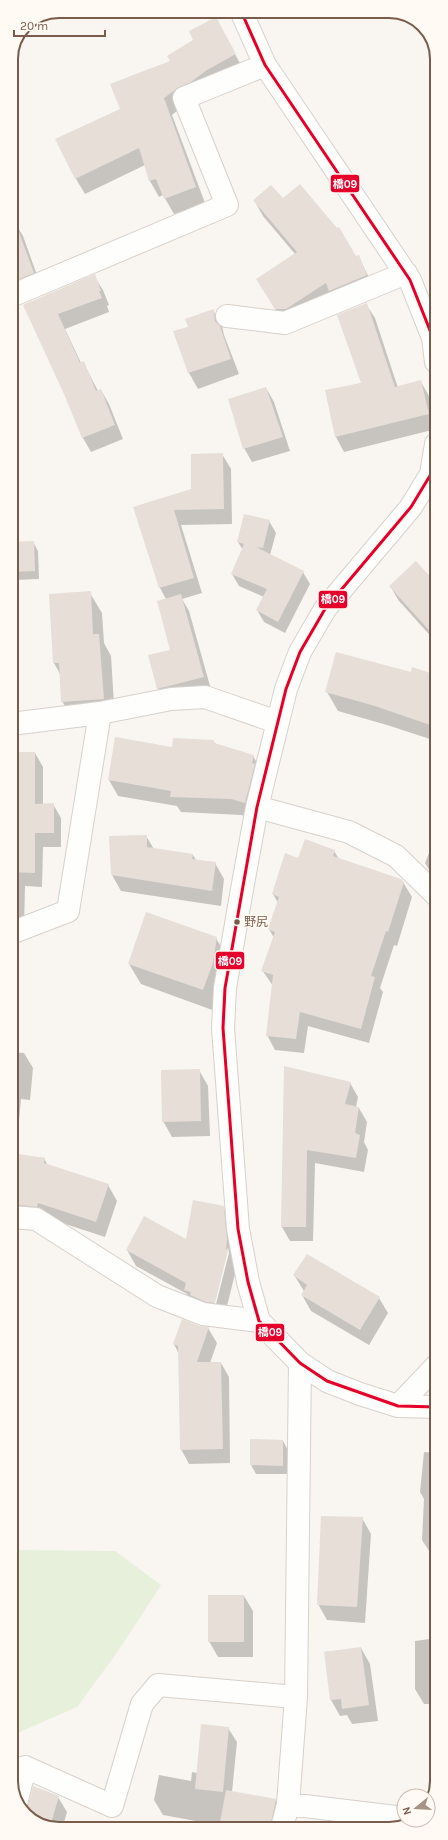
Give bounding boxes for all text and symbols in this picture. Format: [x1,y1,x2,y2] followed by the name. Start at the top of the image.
[14,12,105,38] scale bar
[20,19,48,33] text: 20 m
[330,174,360,193] line badge: 橋09
[333,178,358,191] text: 橋09
[318,590,348,609] line badge: 橋09
[321,593,346,606] text: 橋09
[244,915,268,929] place label: 野尻
[232,917,242,927] marker: 野尻
[215,951,245,970] line badge: 橋09
[218,955,243,968] text: 橋09
[255,1323,285,1342] line badge: 橋09
[258,1326,283,1339] text: 橋09
[396,1788,436,1828] north arrow
[400,1805,414,1817] text: N

